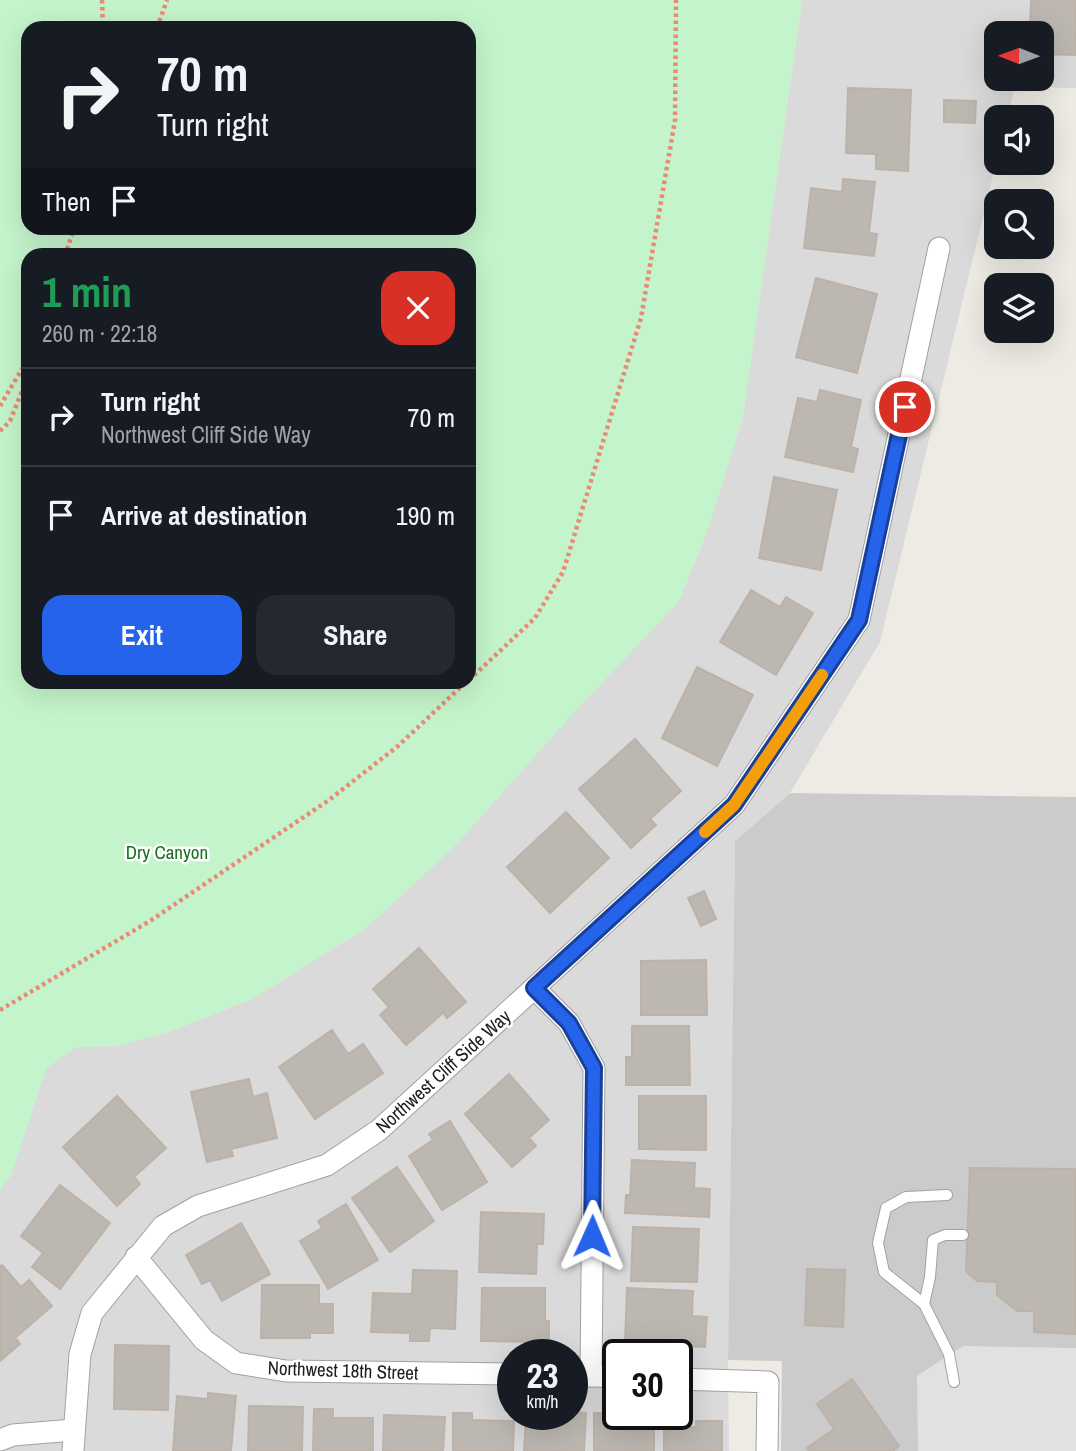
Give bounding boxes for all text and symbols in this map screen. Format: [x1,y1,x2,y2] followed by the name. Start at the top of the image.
[984,21,1054,91] north arrow
[984,21,1054,343] map controls
[157,40,249,106] text: 70 m
[42,49,133,140] icon: right
[157,103,269,146] text: Turn right
[984,105,1054,175] button: sound
[105,182,143,220] icon: arrive
[42,184,91,219] text: Then
[984,189,1054,259] button: search
[42,264,132,320] text: 1 min
[381,271,455,345] button: close
[984,273,1054,343] button: layers
[42,318,157,349] text: 260 m · 22:18
[875,377,935,437] pin
[101,384,200,419] text: Turn right
[886,388,924,426] icon: arrive
[42,398,80,436] icon: right
[408,400,455,435] text: 70 m
[101,419,311,450] text: Northwest Cliff Side Way
[42,496,80,534] icon: arrive
[101,498,307,533] text: Arrive at destination
[396,498,455,533] text: 190 m
[42,595,242,675] button: Exit
[256,595,455,675] button: Share
[126,839,208,865] park label: Dry Canyon
[370,1003,516,1139] street label: Northwest Cliff Side Way
[555,1199,629,1273] position arrow
[602,1339,693,1430] speed limit sign: 30
[527,1352,558,1399] text: 23
[267,1354,419,1386] street label: Northwest 18th Street
[527,1389,559,1414] text: km/h

